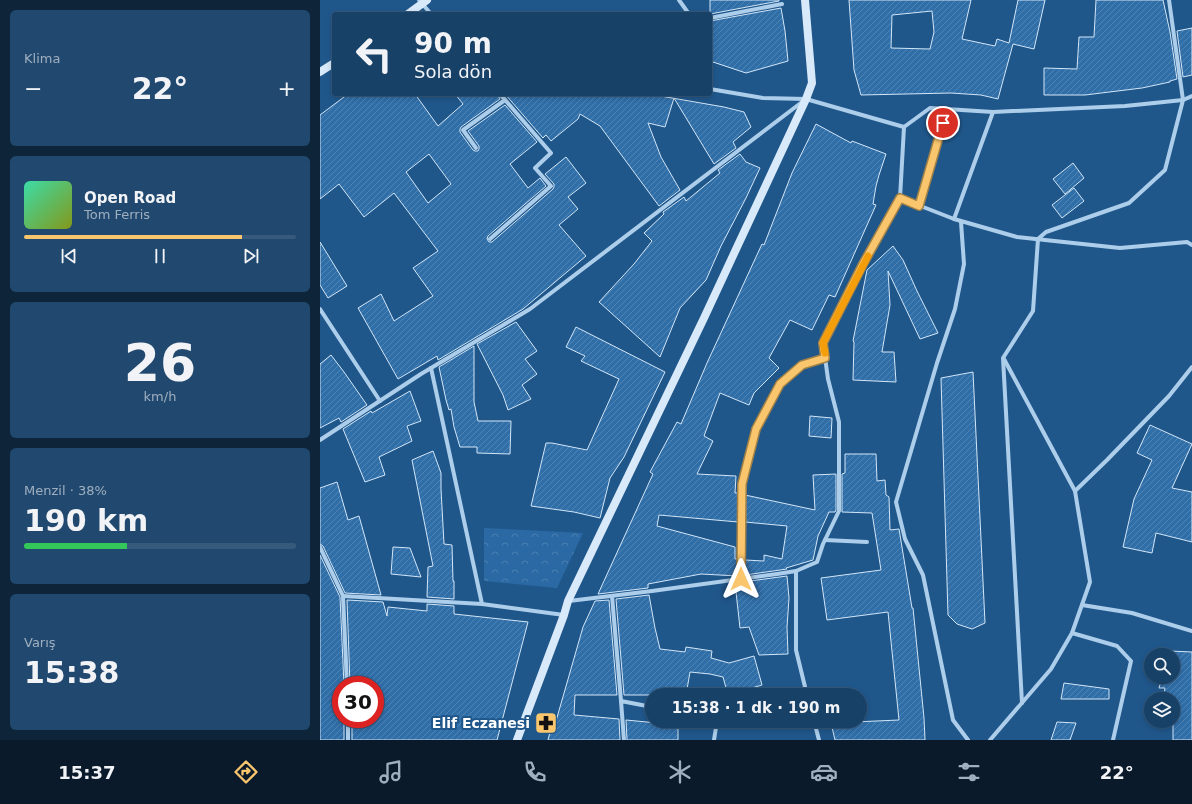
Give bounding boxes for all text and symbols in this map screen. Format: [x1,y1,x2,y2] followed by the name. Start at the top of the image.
[414,27,492,60] text: 90 m
[348,28,400,80] icon: left
[24,51,60,66] text: Klima
[414,61,492,82] text: Sola dön
[132,71,188,106] text: 22°
[24,76,42,101] text: −
[278,76,296,101] text: +
[926,106,960,140] pin
[932,112,954,134] icon: arrive
[84,189,176,207] text: Open Road
[84,207,150,222] text: Tom Ferris
[58,245,80,267] icon: previous
[149,245,171,267] icon: pause
[240,245,262,267] icon: next
[124,333,196,393] text: 26
[144,389,176,404] text: km/h
[24,483,107,498] text: Menzil · 38%
[24,503,148,538] text: 190 km
[720,558,762,600] position arrow
[24,635,56,650] text: Varış
[1144,648,1180,728] map controls
[1144,648,1180,684] button: search
[24,655,120,690] text: 15:38
[332,676,384,728] speed limit sign: 30
[1144,692,1180,728] button: layers
[672,699,840,717] text: 15:38 · 1 dk · 190 m
[533,710,559,736] pharmacy icon: Elif Eczanesi
[432,715,530,731] place label: Elif Eczanesi
[232,758,260,786] icon: directions
[377,758,405,786] icon: music
[521,758,549,786] icon: phone
[666,758,694,786] icon: climate
[810,758,838,786] icon: car
[955,758,983,786] icon: filters
[58,762,116,783] text: 15:37
[1100,762,1134,783] text: 22°

